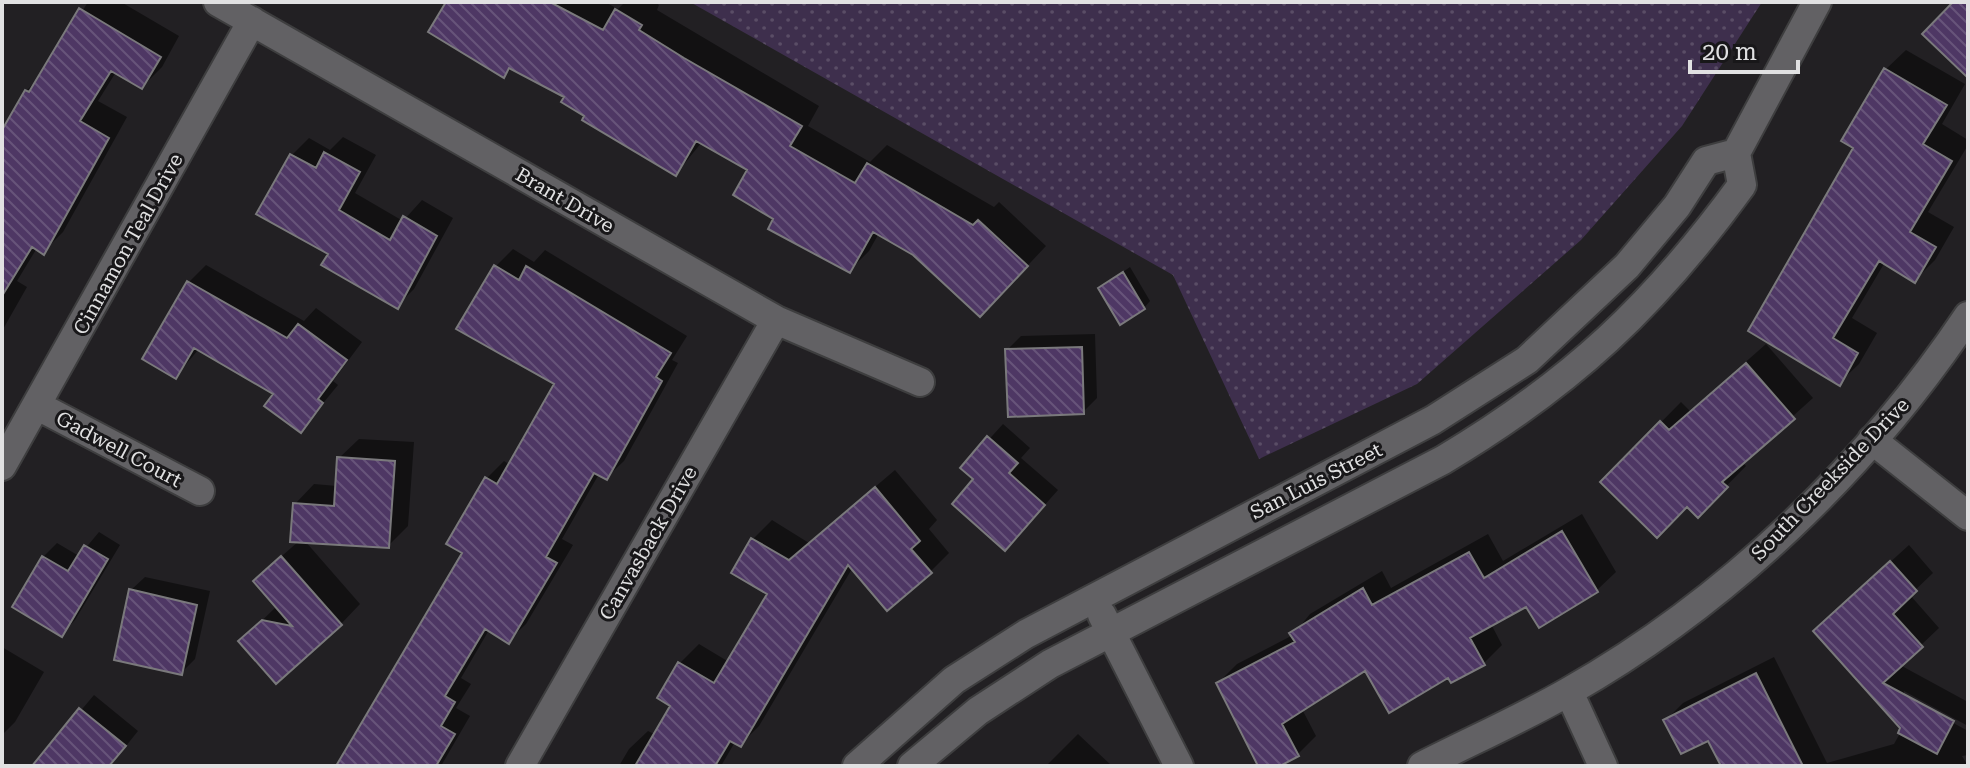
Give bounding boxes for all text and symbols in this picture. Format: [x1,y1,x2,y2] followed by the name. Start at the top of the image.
[1690,24,1798,74] scale bar
[1702,38,1757,66] text: 20 m
[68,149,188,339] street label: Cinnamon Teal Drive
[511,162,619,238] street label: Brant Drive
[1746,393,1914,565] street label: South Creekside Drive
[52,406,186,492] street label: Gadwell Court
[1246,437,1386,525] street label: San Luis Street
[594,462,702,624] street label: Canvasback Drive

